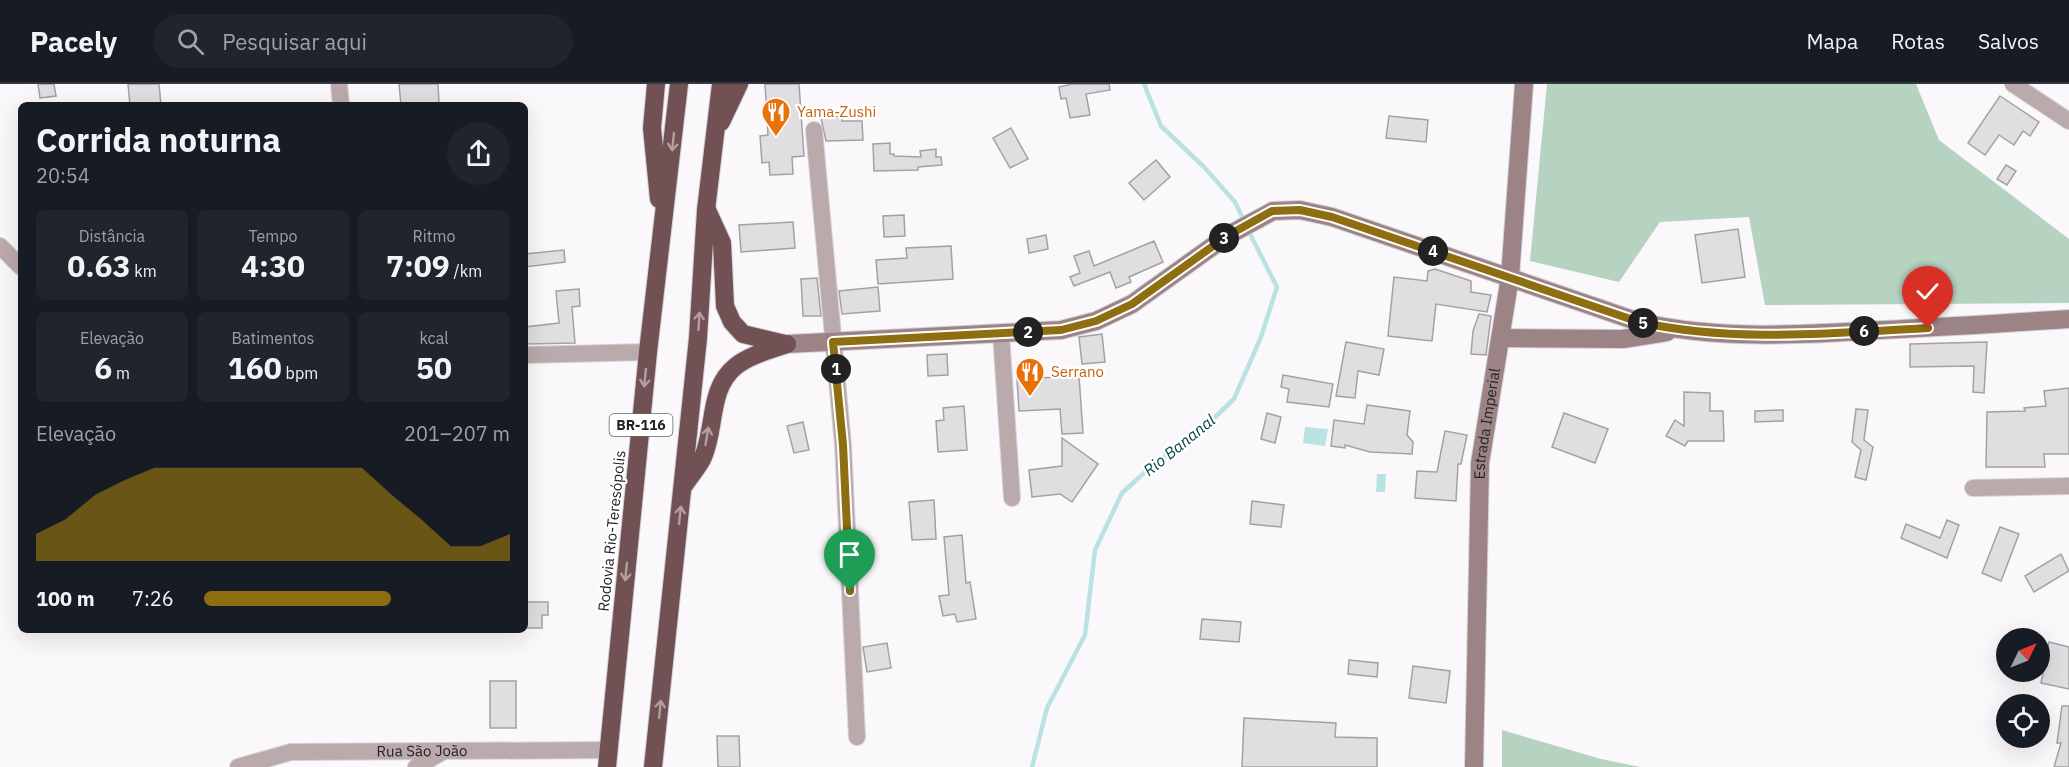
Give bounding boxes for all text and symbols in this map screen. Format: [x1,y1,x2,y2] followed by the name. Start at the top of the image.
[153,14,573,68] search box
[30,23,117,60] text: Pacely
[174,25,207,58] icon: search
[222,27,367,56] text: Pesquisar aqui
[1807,27,1858,55] text: Mapa
[1891,27,1945,55] text: Rotas
[1978,27,2039,55] text: Salvos
[760,96,792,138] restaurant icon: Yama-Zushi
[797,102,876,121] place label: Yama-Zushi
[36,118,281,161] text: Corrida noturna
[447,122,510,185] button: share
[667,132,678,152] one-way arrow
[36,162,90,189] text: 20:54
[1209,223,1239,253] pin: 3
[79,226,145,246] text: Distância
[248,226,298,246] text: Tempo
[413,226,455,246] text: Ritmo
[1219,228,1229,248] text: 3
[1418,236,1448,266] pin: 4
[1428,241,1438,261] text: 4
[67,246,131,285] text: 0.63
[241,246,305,285] text: 4:30
[386,246,450,285] text: 7:09
[131,261,157,281] text: km
[450,261,482,281] text: /km
[1902,266,1953,328] pin
[1911,275,1944,308] icon: check
[1628,308,1658,338] pin: 5
[694,311,705,331] one-way arrow
[1638,313,1648,333] text: 5
[1849,316,1879,346] pin: 6
[1013,317,1043,347] pin: 2
[1859,321,1869,341] text: 6
[1023,322,1033,342] text: 2
[80,328,144,348] text: Elevação
[232,328,314,348] text: Batimentos
[419,328,449,348] text: kcal
[94,348,112,387] text: 6
[228,348,282,387] text: 160
[416,348,452,387] text: 50
[821,354,851,384] pin: 1
[1014,356,1046,398] restaurant icon: Serrano
[831,359,841,379] text: 1
[1051,362,1104,381] place label: Serrano
[112,363,130,383] text: m
[282,363,318,383] text: bpm
[1470,366,1504,479] street label: Estrada Imperial
[639,367,650,387] one-way arrow
[1139,409,1220,480] water label: Rio Bananal
[610,414,672,436] road number: BR-116
[36,420,116,447] text: Elevação
[404,420,510,447] text: 201–207 m
[702,427,713,447] one-way arrow
[594,449,629,613] street label: Rodovia Rio-Teresópolis
[675,505,686,525] one-way arrow
[824,529,875,591] pin
[833,538,866,571] icon: arrive
[620,561,631,581] one-way arrow
[36,585,95,612] text: 100 m
[132,585,174,612] text: 7:26
[1996,628,2050,682] north arrow
[1996,628,2050,748] map controls
[1996,694,2050,748] button: locate
[654,699,665,719] one-way arrow
[376,741,467,760] street label: Rua São João

